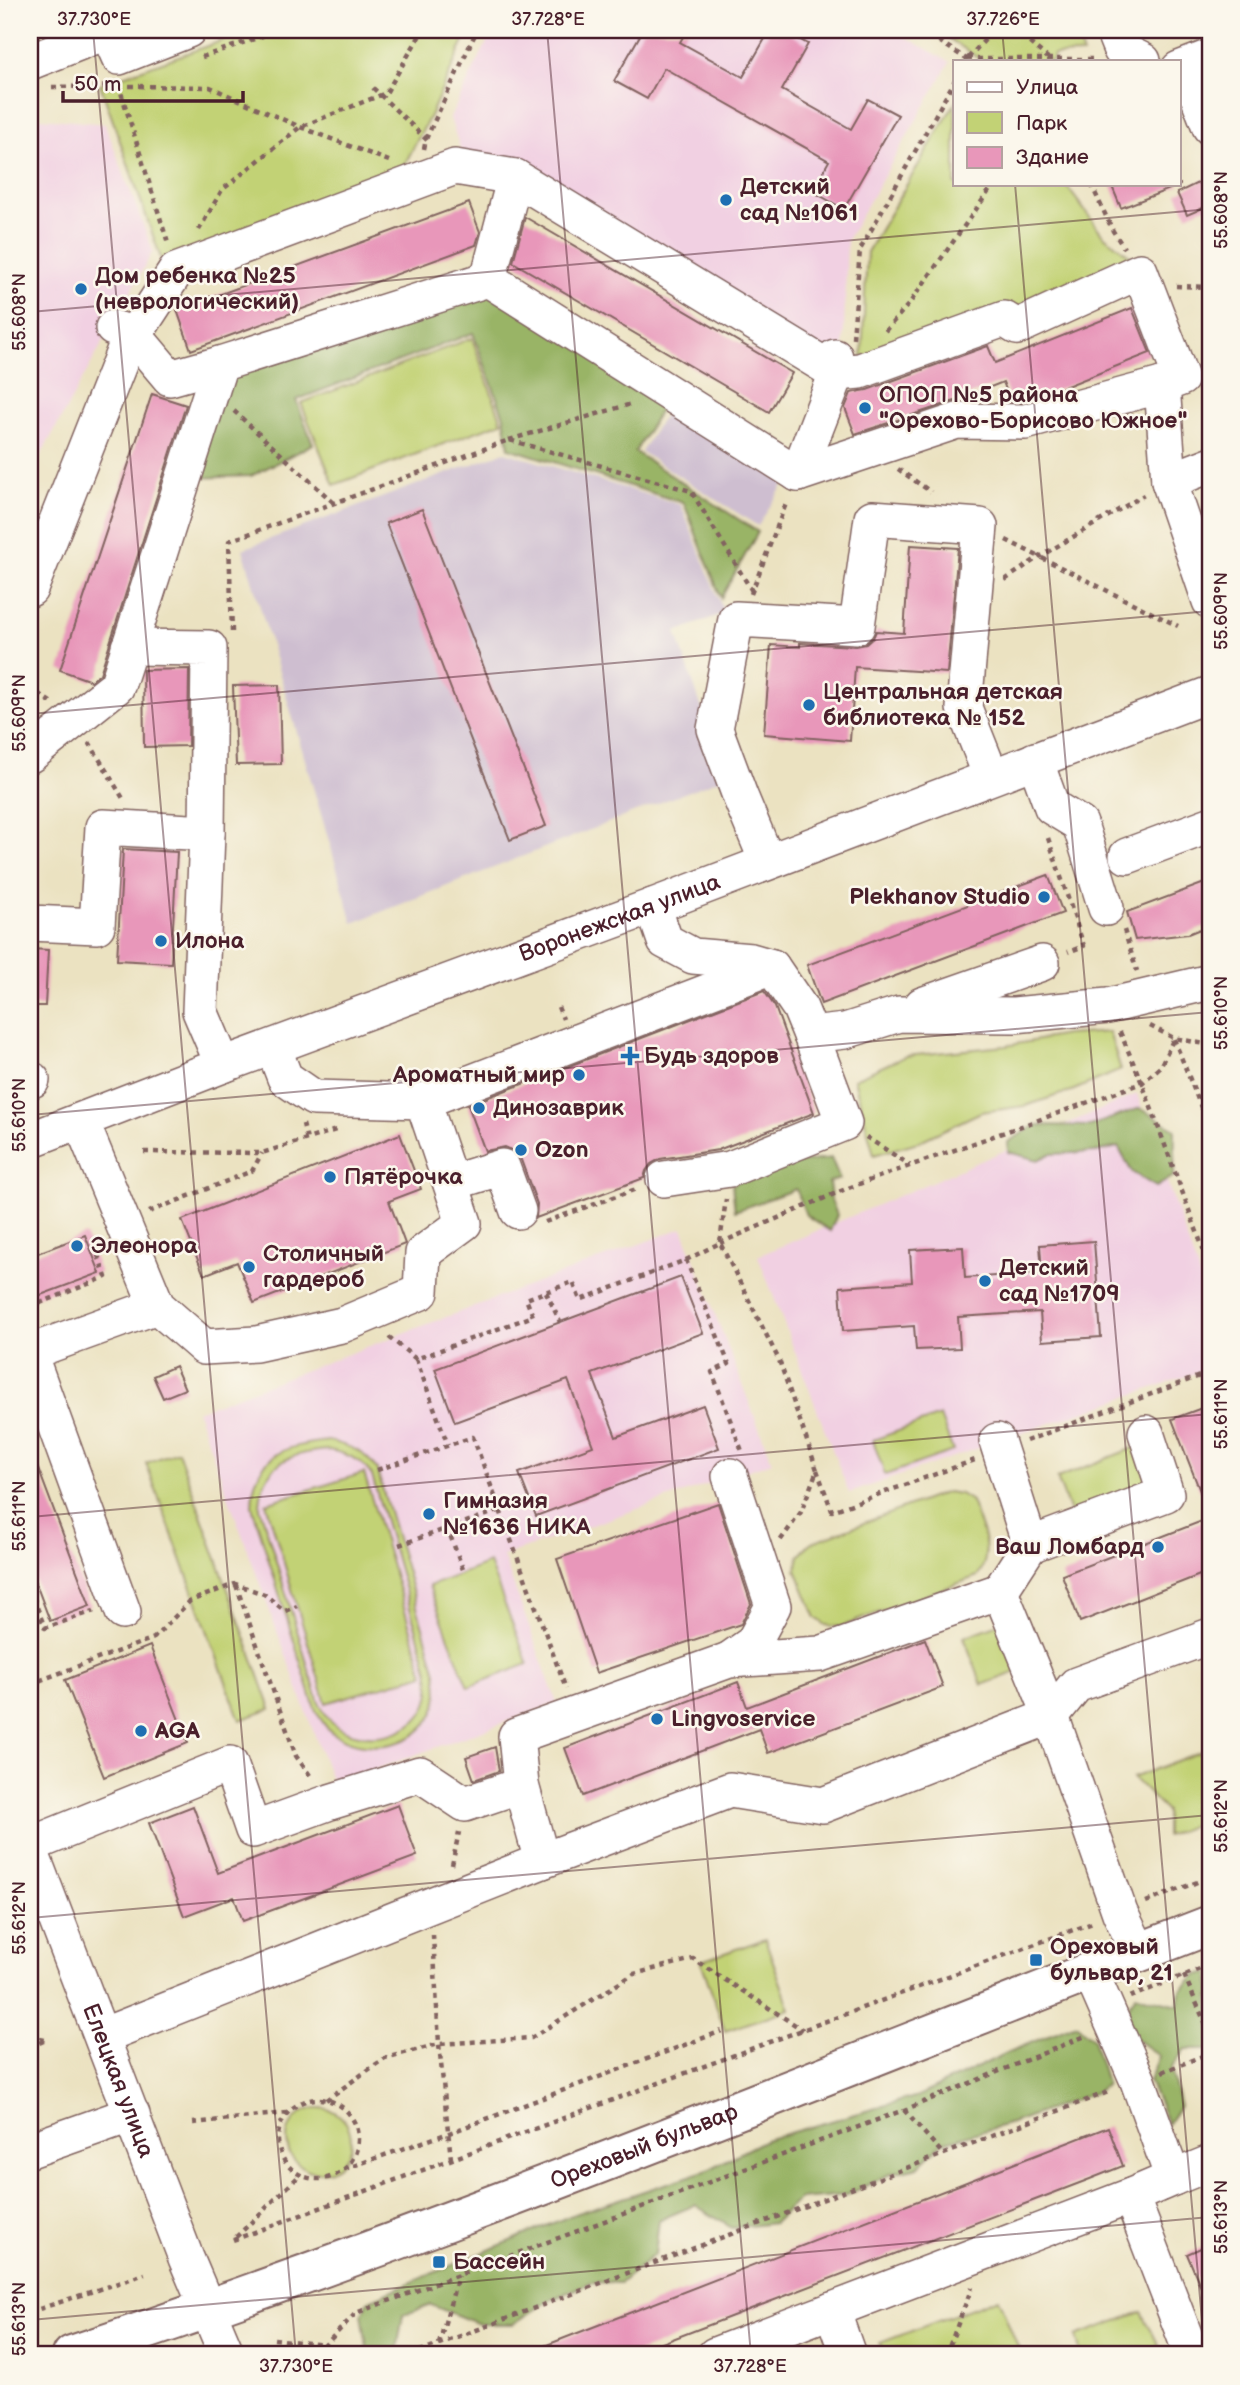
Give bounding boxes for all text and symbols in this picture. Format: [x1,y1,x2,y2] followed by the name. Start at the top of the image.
[57,9,131,30] text: 37.730°E
[511,9,585,30] text: 37.728°E
[966,9,1040,30] text: 37.726°E
[63,60,243,104] scale bar
[953,60,1180,186] legend
[74,72,121,97] text: 50 m
[1016,75,1079,100] text: Улица
[1016,111,1067,136] text: Парк
[1016,145,1089,170] text: Здание
[1211,171,1232,249] text: 55.608°N
[740,173,858,227] place label: Детский сад №1061
[718,192,734,208] marker: Детский сад №1061
[95,262,299,316] place label: Дом ребенка №25 (неврологический)
[9,273,30,351] text: 55.608°N
[73,281,89,297] marker: Дом ребенка №25 (неврологический)
[879,381,1187,435] place label: ОПОП №5 района "Орехово-Борисово Южное"
[857,400,873,416] marker: ОПОП №5 района "Орехово-Борисово Южное"
[1211,572,1232,650] text: 55.609°N
[9,674,30,752] text: 55.609°N
[823,678,1063,732] place label: Центральная детская библиотека № 152
[801,697,817,713] marker: Центральная детская библиотека № 152
[515,868,724,968] street label: Воронежская улица
[849,883,1030,911] place label: Plekhanov Studio
[1036,889,1052,905] marker: Plekhanov Studio
[175,927,245,955] place label: Илона
[153,933,169,949] marker: Илона
[1211,976,1232,1050] text: 55.610°N
[644,1042,779,1070] place label: Будь здоров
[622,1048,638,1064] marker: Будь здоров
[392,1061,565,1089] place label: Ароматный мир
[571,1067,587,1083] marker: Ароматный мир
[9,1078,30,1152] text: 55.610°N
[493,1094,624,1122] place label: Динозаврик
[471,1100,487,1116] marker: Динозаврик
[535,1136,589,1164] place label: Ozon
[513,1142,529,1158] marker: Ozon
[344,1163,463,1191] place label: Пятёрочка
[322,1169,338,1185] marker: Пятёрочка
[91,1232,198,1260] place label: Элеонора
[69,1238,85,1254] marker: Элеонора
[263,1240,384,1294] place label: Столичный гардероб
[999,1254,1120,1308] place label: Детский сад №1709
[241,1259,257,1275] marker: Столичный гардероб
[977,1273,993,1289] marker: Детский сад №1709
[1211,1379,1232,1449] text: 55.611°N
[9,1481,30,1551] text: 55.611°N
[443,1487,591,1541] place label: Гимназия №1636 НИКА
[421,1506,437,1522] marker: Гимназия №1636 НИКА
[995,1533,1144,1561] place label: Ваш Ломбард
[1150,1539,1166,1555] marker: Ваш Ломбард
[671,1705,815,1733] place label: Lingvoservice
[649,1711,665,1727] marker: Lingvoservice
[154,1717,201,1745] place label: AGA
[133,1723,149,1739] marker: AGA
[1211,1779,1232,1853] text: 55.612°N
[9,1881,30,1955] text: 55.612°N
[1050,1933,1173,1987] place label: Ореховый бульвар, 21
[1028,1952,1044,1968] marker: Ореховый бульвар, 21
[76,2000,160,2162] street label: Елецкая улица
[546,2097,742,2195] street label: Ореховый бульвар
[1211,2180,1232,2254] text: 55.613°N
[453,2248,545,2276] place label: Бассейн
[431,2254,447,2270] marker: Бассейн
[9,2282,30,2356] text: 55.613°N
[259,2356,333,2377] text: 37.730°E
[713,2356,787,2377] text: 37.728°E

